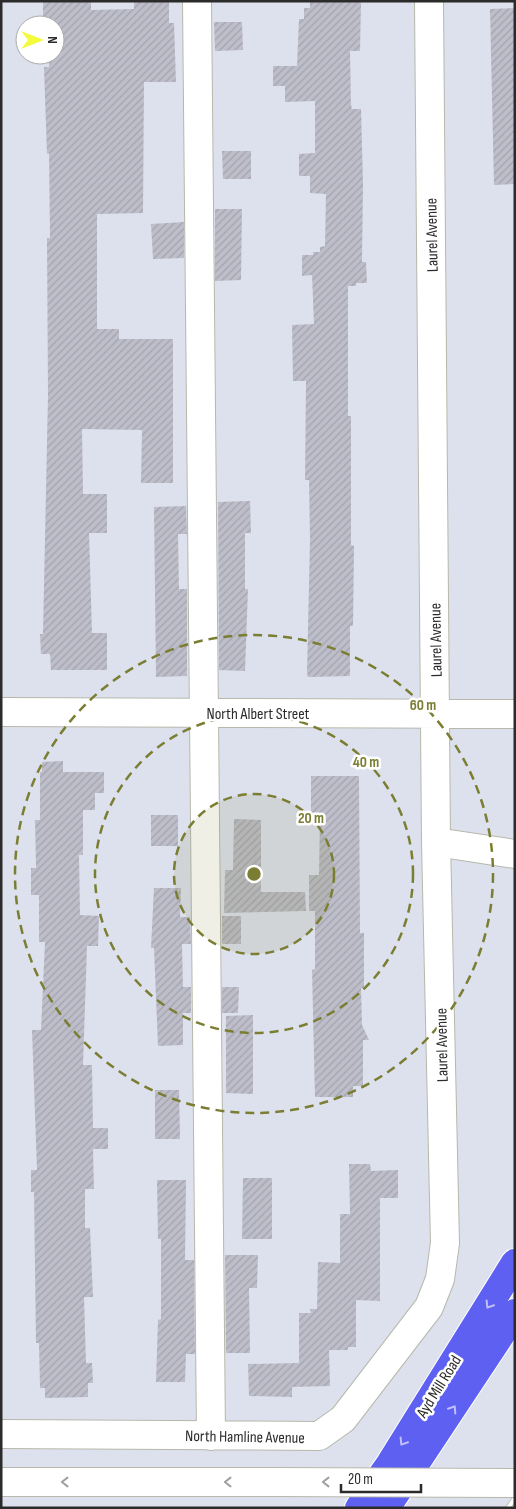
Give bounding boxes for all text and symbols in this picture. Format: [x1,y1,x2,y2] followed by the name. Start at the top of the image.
[15,15,65,65] north arrow
[44,36,61,44] text: N
[422,198,443,272] street label: Laurel Avenue
[426,603,447,677] street label: Laurel Avenue
[410,696,436,715] text: 60 m
[207,705,310,724] street label: North Albert Street
[353,753,379,772] text: 40 m
[298,809,324,828] text: 20 m
[245,865,263,883] centre of rings
[432,1008,453,1082] street label: Laurel Avenue
[486,1299,495,1308] one-way arrow
[412,1352,466,1422] street label: Ayd Mill Road
[446,1406,456,1415] one-way arrow
[185,1427,305,1448] street label: North Hamline Avenue
[400,1437,410,1446] one-way arrow
[341,1462,421,1494] scale bar
[348,1470,373,1489] text: 20 m
[61,1477,68,1487] one-way arrow
[223,1477,231,1487] one-way arrow
[322,1477,330,1487] one-way arrow

